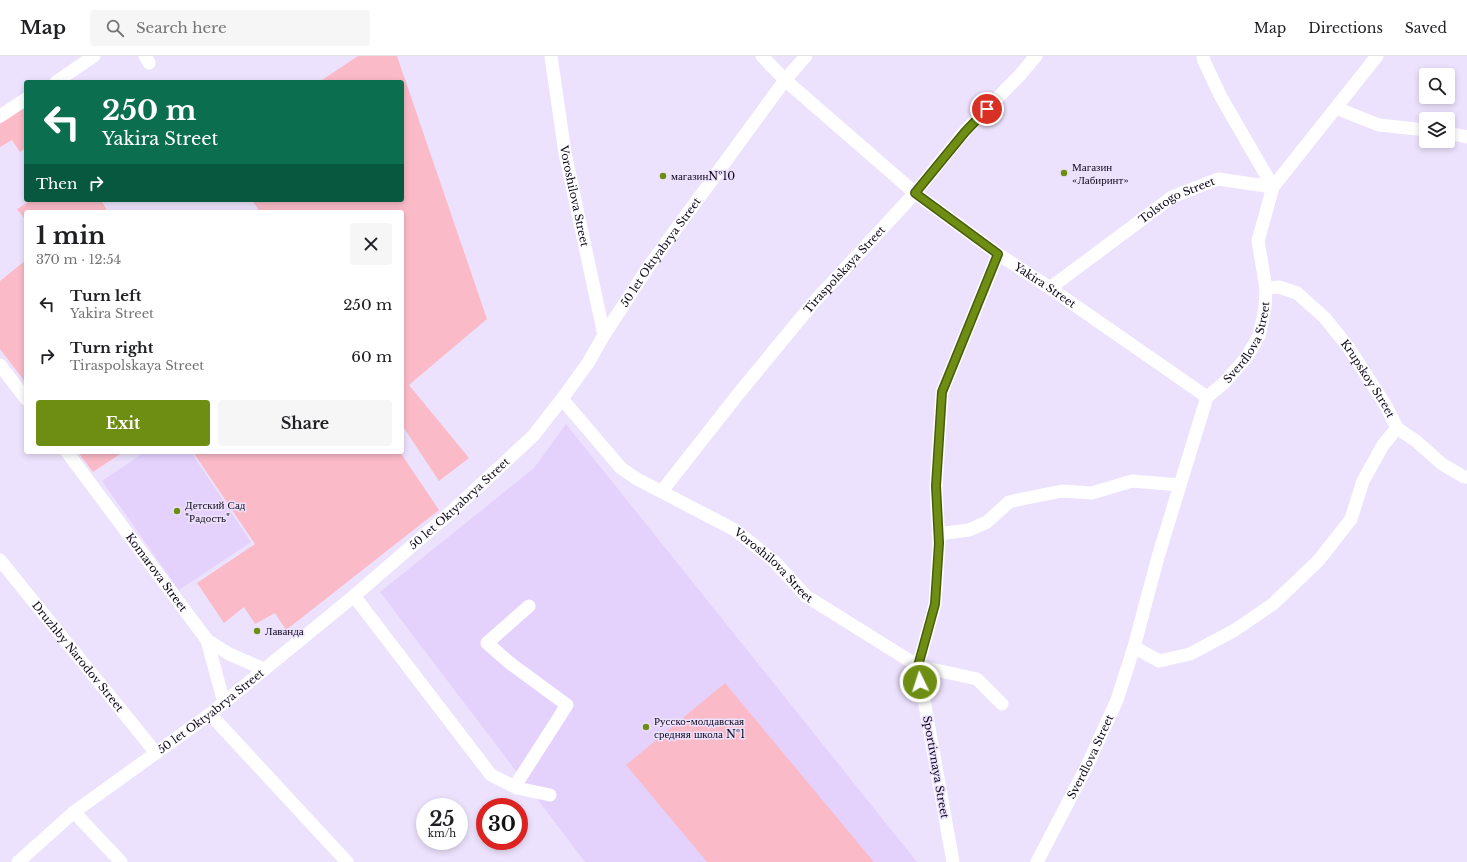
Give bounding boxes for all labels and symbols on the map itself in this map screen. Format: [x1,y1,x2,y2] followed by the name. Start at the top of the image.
[970,92,1004,126] pin
[557,144,592,249] street label: Voroshilova Street
[1072,160,1129,187] place label: Магазин «Лабиринт»
[1059,168,1069,178] marker: Магазин «Лабиринт»
[671,169,735,183] place label: магазин№10
[658,171,668,181] marker: магазин№10
[1136,174,1217,226] street label: Tolstogo Street
[617,194,704,309] street label: 50 let Oktyabrya Street
[801,222,889,316] street label: Tiraspolskaya Street
[1011,259,1079,311] street label: Yakira Street
[1220,300,1272,386] street label: Sverdlova Street
[1338,337,1398,421] street label: Krupskoy Street
[406,454,513,552] street label: 50 let Oktyabrya Street
[185,498,246,525] place label: Детский Сад "Радость"
[172,506,182,516] marker: Детский Сад "Радость"
[730,524,816,606] street label: Voroshilova Street
[123,530,191,615] street label: Komarova Street
[29,598,127,715] street label: Druzhby Narodov Street
[265,624,304,638] place label: Лаванда
[252,626,262,636] marker: Лаванда
[899,661,941,703] position arrow
[155,665,267,756] street label: 50 let Oktyabrya Street
[1064,712,1117,801] street label: Sverdlova Street
[654,714,745,741] place label: Русско-молдавская средняя школа №1
[920,715,952,820] street label: Sportivnaya Street
[641,722,651,732] marker: Русско-молдавская средняя школа №1
[476,798,528,850] speed limit sign: 30

